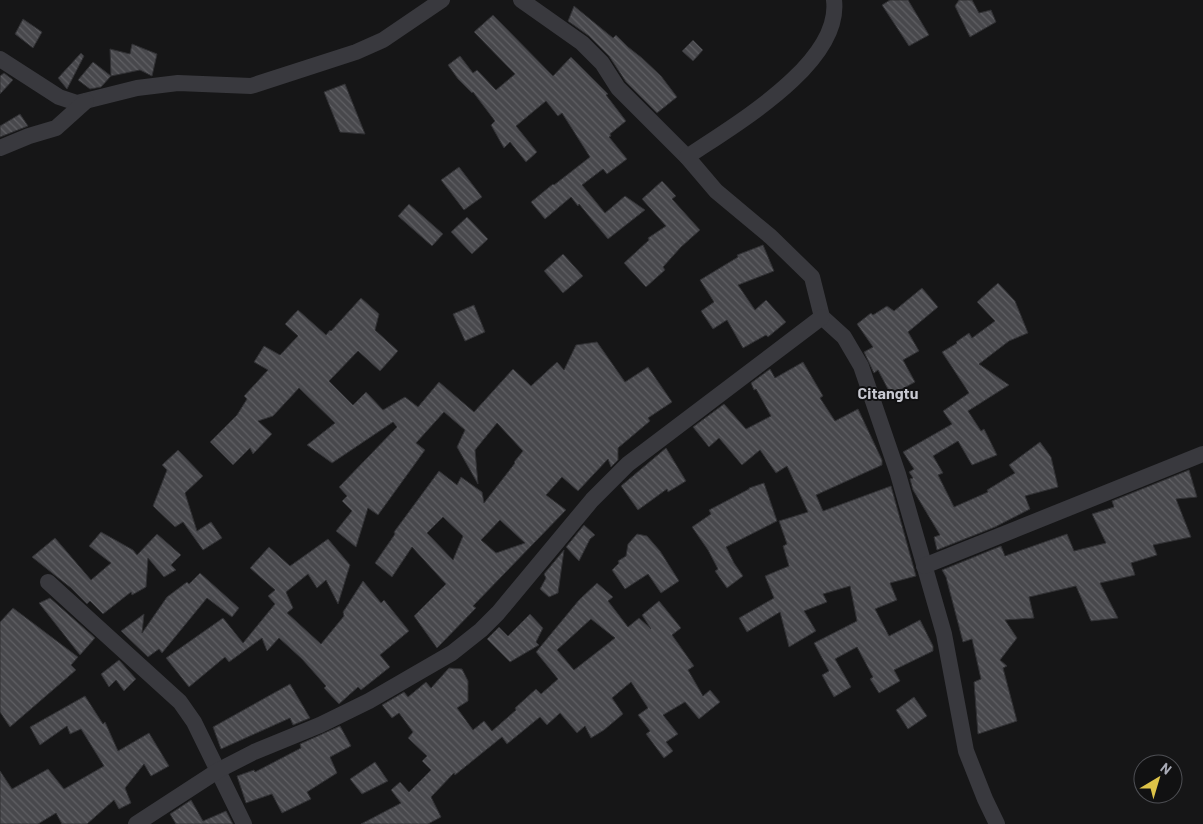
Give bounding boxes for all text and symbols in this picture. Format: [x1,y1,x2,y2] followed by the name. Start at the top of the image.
[858,383,918,402] district label: Citangtu
[1133,754,1183,804] north arrow
[1157,759,1175,778] text: N

